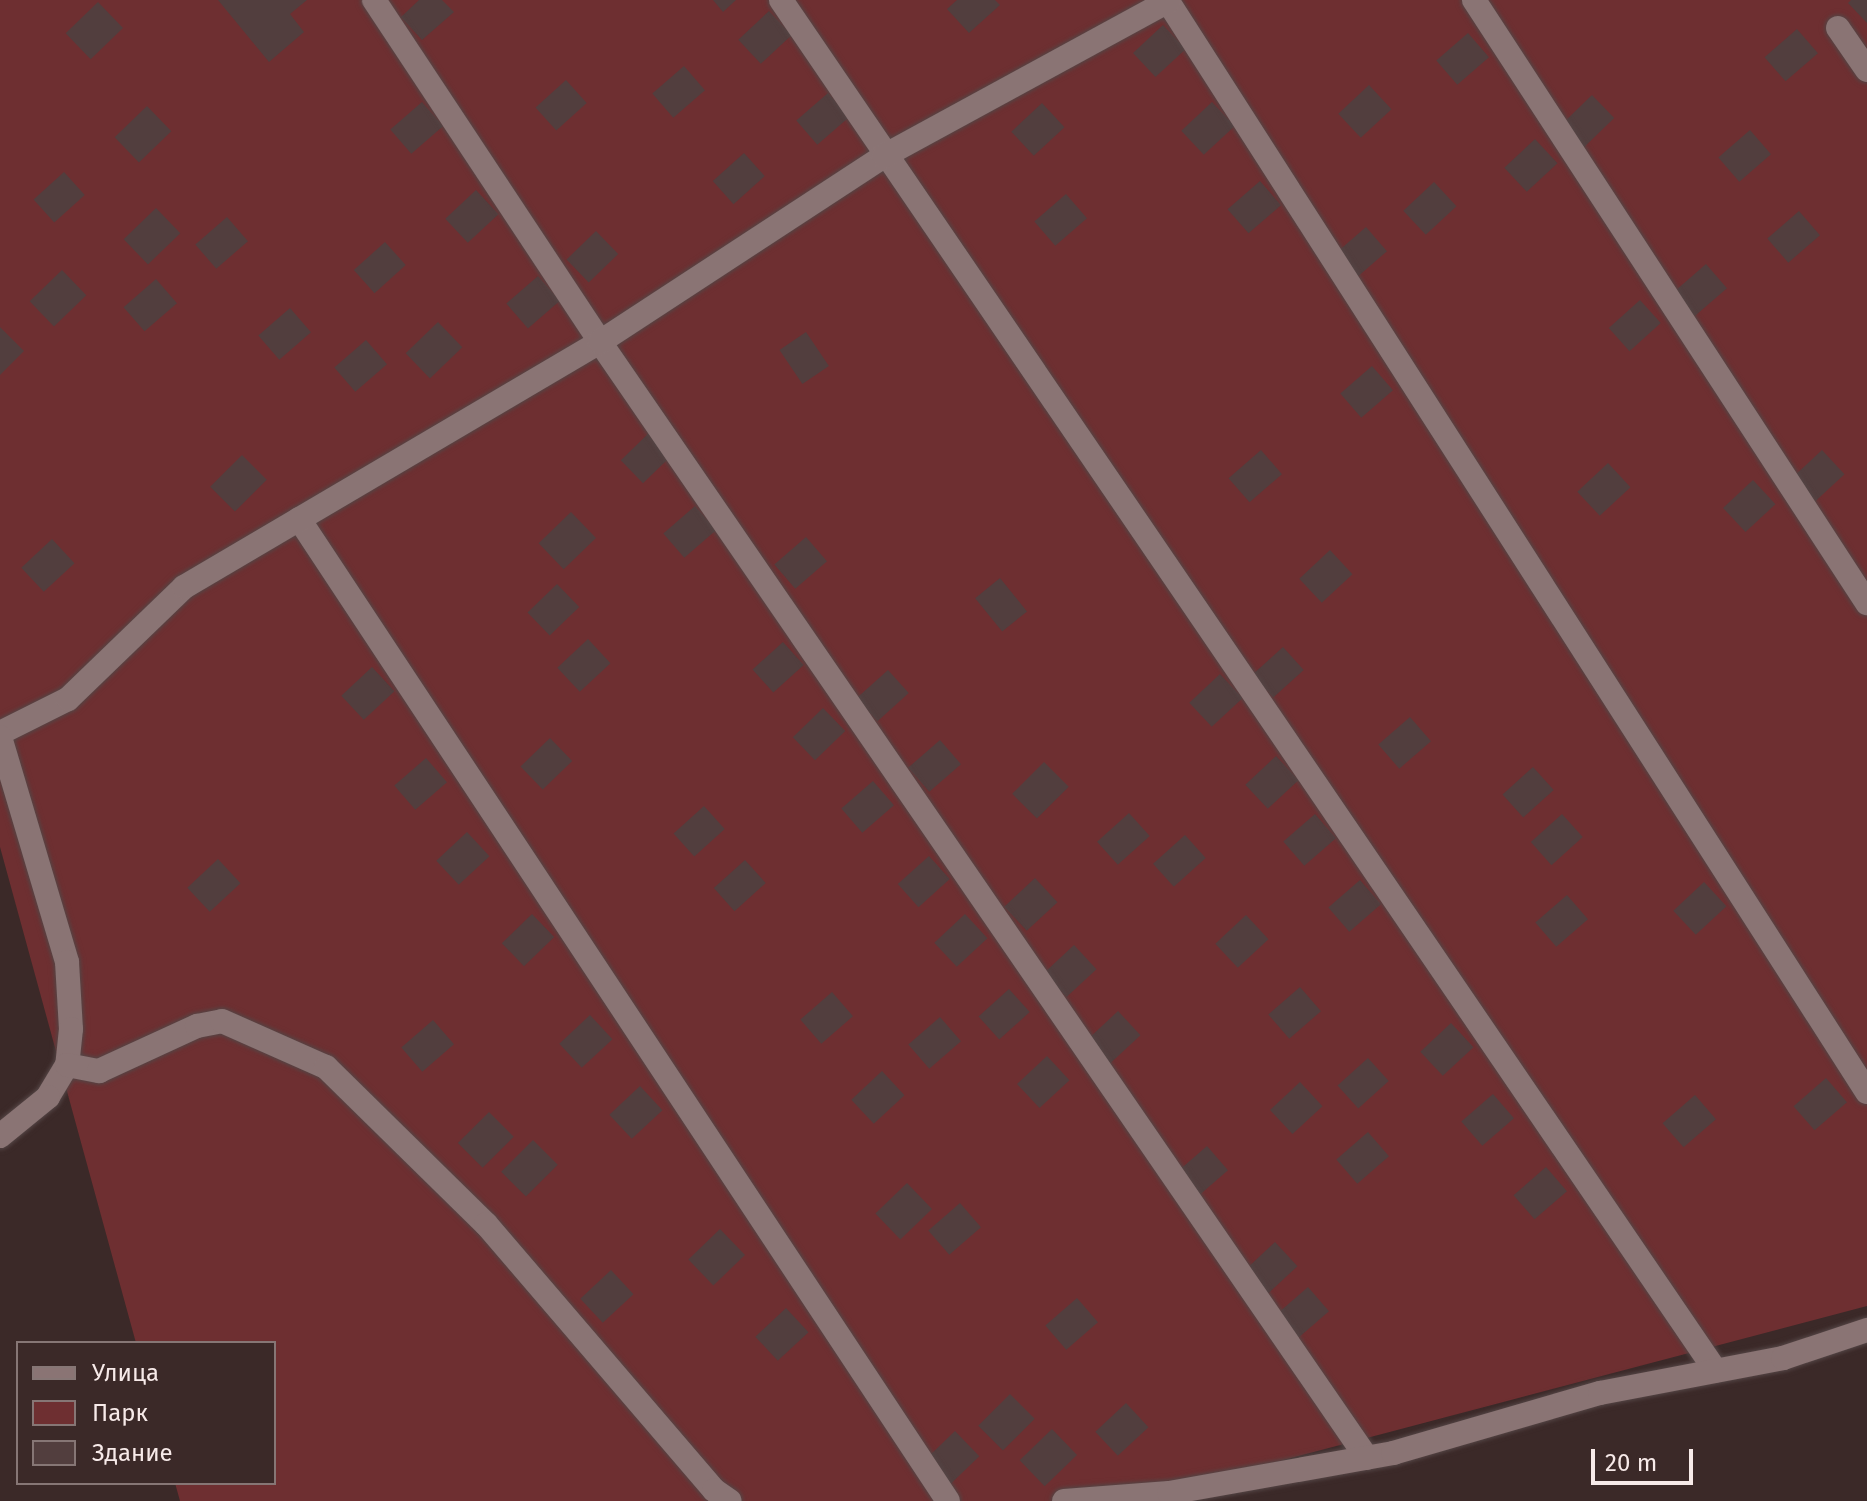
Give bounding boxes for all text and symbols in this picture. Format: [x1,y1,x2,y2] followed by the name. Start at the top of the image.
[16,1341,276,1485] legend
[92,1359,159,1387] text: Улица
[92,1399,148,1427] text: Парк
[1595,1433,1697,1483] scale bar
[92,1439,173,1467] text: Здание
[1605,1449,1657,1477] text: 20 m

